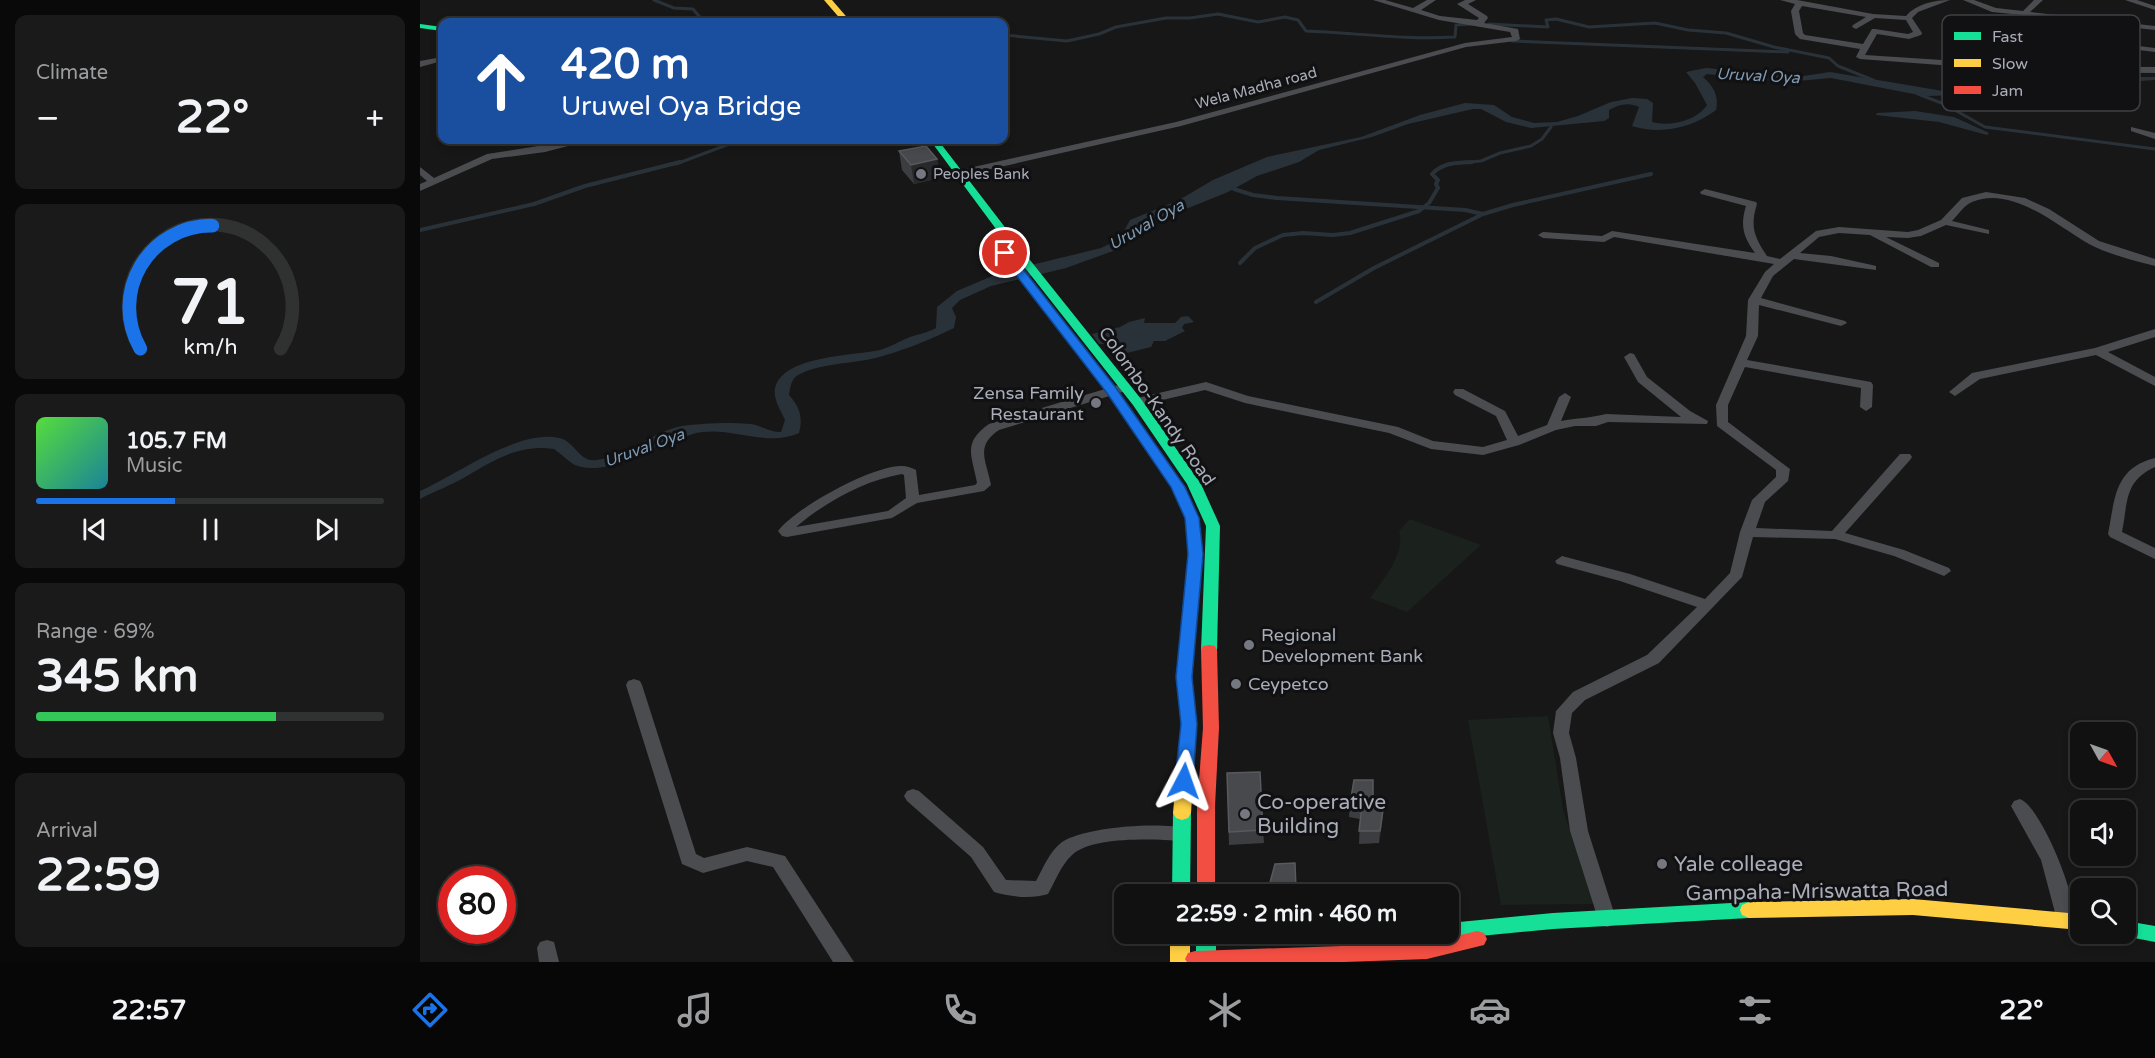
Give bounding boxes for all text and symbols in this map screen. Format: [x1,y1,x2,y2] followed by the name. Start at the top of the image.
[1942,15,2140,111] legend
[1992,27,2023,47] text: Fast
[561,39,690,90] text: 420 m
[462,42,540,120] icon: ahead
[1992,54,2028,74] text: Slow
[36,61,108,85] text: Climate
[1193,63,1319,113] street label: Wela Madha road
[1716,64,1801,88] water label: Uruval Oya
[1992,81,2023,101] text: Jam
[561,90,801,123] text: Uruwel Oya Bridge
[176,91,249,145] text: 22°
[36,99,60,138] text: −
[365,99,384,138] text: +
[933,165,1029,183] place label: Peoples Bank
[914,167,928,181] marker: Peoples Bank
[1105,195,1189,254] water label: Uruval Oya
[979,227,1030,278] pin
[988,236,1021,269] icon: arrive
[171,266,249,341] text: 71
[1094,322,1220,490] street label: Colombo-Kandy Road
[183,334,237,360] text: km/h
[973,382,1084,425] place label: Zensa Family Restaurant
[1089,396,1103,410] marker: Zensa Family Restaurant
[602,424,688,472] water label: Uruval Oya
[126,428,227,454] text: 105.7 FM
[126,454,182,478] text: Music
[78,513,111,546] icon: previous
[194,513,227,546] icon: pause
[310,513,343,546] icon: next
[36,620,155,644] text: Range · 69%
[1261,624,1423,667] place label: Regional Development Bank
[1242,638,1256,652] marker: Regional Development Bank
[36,650,198,704] text: 345 km
[1248,673,1329,695] place label: Ceypetco
[1229,677,1243,691] marker: Ceypetco
[2070,722,2136,788] north arrow
[2070,722,2136,944] map controls
[1152,749,1216,813] position arrow
[1257,790,1386,839] place label: Co-operative Building
[2070,800,2136,866] button: sound
[1238,807,1252,821] marker: Co-operative Building
[36,819,98,843] text: Arrival
[36,849,161,903] text: 22:59
[1674,852,1803,877] place label: Yale colleage
[1655,857,1669,871] marker: Yale colleage
[438,866,516,944] speed limit sign: 80
[1685,877,1949,906] street label: Gampaha-Mriswatta Road
[2070,878,2136,944] button: search
[1176,901,1397,927] text: 22:59 · 2 min · 460 m
[409,989,451,1031] icon: directions
[674,989,716,1031] icon: music
[939,989,981,1031] icon: phone
[1204,989,1246,1031] icon: climate
[1469,989,1511,1031] icon: car
[1734,989,1776,1031] icon: filters
[112,994,186,1027] text: 22:57
[1999,994,2043,1027] text: 22°

